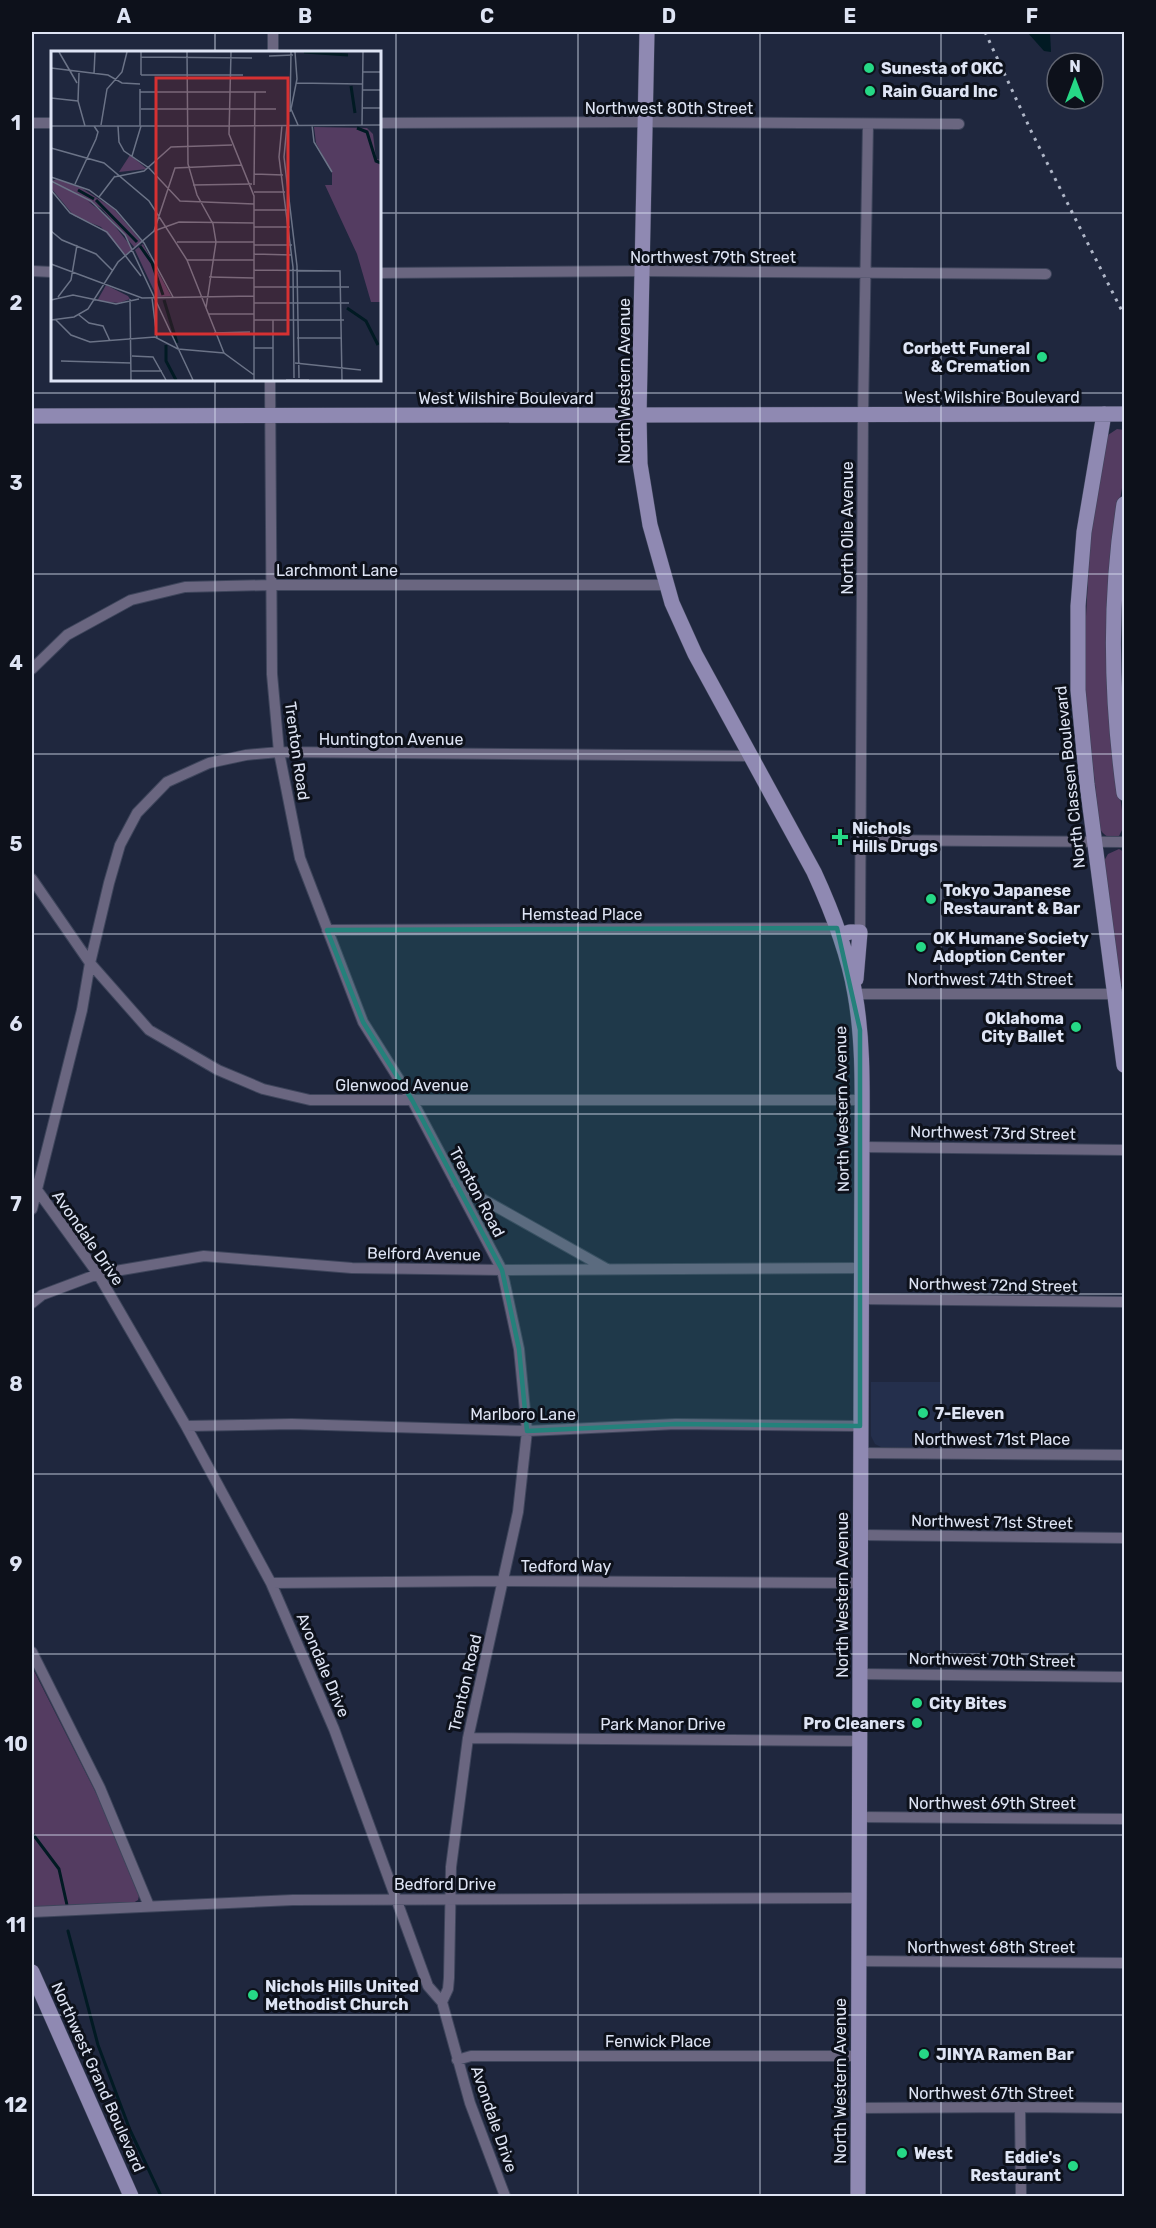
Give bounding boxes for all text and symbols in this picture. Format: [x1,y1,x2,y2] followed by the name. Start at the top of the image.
[117,4,132,28] text: A
[298,4,312,28] text: B
[480,4,494,28] text: C
[662,4,676,28] text: D
[844,4,856,28] text: E
[1026,4,1038,28] text: F
[51,51,381,381] inset map
[1045,51,1105,111] north arrow
[1069,57,1081,76] text: N
[881,59,1003,78] place label: Sunesta of OKC
[862,61,876,75] marker: Sunesta of OKC
[882,82,998,101] place label: Rain Guard Inc
[863,84,877,98] marker: Rain Guard Inc
[585,99,753,118] street label: Northwest 80th Street
[11,111,21,135] text: 1
[630,248,796,267] street label: Northwest 79th Street
[10,291,23,315] text: 2
[615,298,634,464] street label: North Western Avenue
[903,339,1030,376] place label: Corbett Funeral & Cremation
[1035,350,1049,364] marker: Corbett Funeral & Cremation
[904,388,1080,407] street label: West Wilshire Boulevard
[418,389,594,408] street label: West Wilshire Boulevard
[838,461,857,595] street label: North Olie Avenue
[9,471,23,495] text: 3
[276,561,398,580] street label: Larchmont Lane
[9,651,23,675] text: 4
[1051,685,1089,869] street label: North Classen Boulevard
[281,700,313,802] street label: Trenton Road
[319,730,463,749] street label: Huntington Avenue
[852,819,938,856] place label: Nichols Hills Drugs
[833,830,847,844] marker: Nichols Hills Drugs
[10,832,23,856] text: 5
[943,881,1081,918] place label: Tokyo Japanese Restaurant & Bar
[924,892,938,906] marker: Tokyo Japanese Restaurant & Bar
[521,905,643,924] street label: Hemstead Place
[933,929,1089,966] place label: OK Humane Society Adoption Center
[914,940,928,954] marker: OK Humane Society Adoption Center
[907,970,1073,989] street label: Northwest 74th Street
[981,1009,1065,1046] place label: Oklahoma City Ballet
[9,1012,23,1036] text: 6
[1069,1020,1083,1034] marker: Oklahoma City Ballet
[831,1026,853,1192] street label: North Western Avenue
[335,1076,469,1095] street label: Glenwood Avenue
[910,1122,1076,1144] street label: Northwest 73rd Street
[445,1144,509,1240] street label: Trenton Road
[48,1187,128,1289] street label: Avondale Drive
[10,1192,22,1216] text: 7
[367,1244,481,1264] street label: Belford Avenue
[908,1274,1078,1296] street label: Northwest 72nd Street
[9,1372,23,1396] text: 8
[935,1404,1004,1423] place label: 7-Eleven
[470,1405,576,1424] street label: Marlboro Lane
[916,1406,930,1420] marker: 7-Eleven
[914,1430,1070,1449] street label: Northwest 71st Place
[911,1511,1073,1533] street label: Northwest 71st Street
[833,1512,852,1678] street label: North Western Avenue
[10,1552,23,1576] text: 9
[521,1557,611,1576] street label: Tedford Way
[293,1610,354,1720] street label: Avondale Drive
[445,1632,485,1734] street label: Trenton Road
[908,1649,1076,1671] street label: Northwest 70th Street
[929,1694,1007,1713] place label: City Bites
[910,1696,924,1710] marker: City Bites
[803,1714,905,1733] place label: Pro Cleaners
[600,1715,726,1734] street label: Park Manor Drive
[910,1716,924,1730] marker: Pro Cleaners
[4,1732,28,1756] text: 10
[908,1794,1076,1813] street label: Northwest 69th Street
[394,1875,496,1894] street label: Bedford Drive
[6,1913,26,1937] text: 11
[907,1938,1075,1957] street label: Northwest 68th Street
[265,1977,419,2014] place label: Nichols Hills United Methodist Church
[47,1979,149,2175] street label: Northwest Grand Boulevard
[246,1988,260,2002] marker: Nichols Hills United Methodist Church
[831,1998,850,2164] street label: North Western Avenue
[605,2032,711,2051] street label: Fenwick Place
[936,2045,1075,2064] place label: JINYA Ramen Bar
[917,2047,931,2061] marker: JINYA Ramen Bar
[467,2063,521,2175] street label: Avondale Drive
[908,2084,1074,2103] street label: Northwest 67th Street
[5,2093,27,2117] text: 12
[914,2144,953,2163] place label: West
[895,2146,909,2160] marker: West
[970,2148,1062,2185] place label: Eddie's Restaurant
[1066,2159,1080,2173] marker: Eddie's Restaurant

